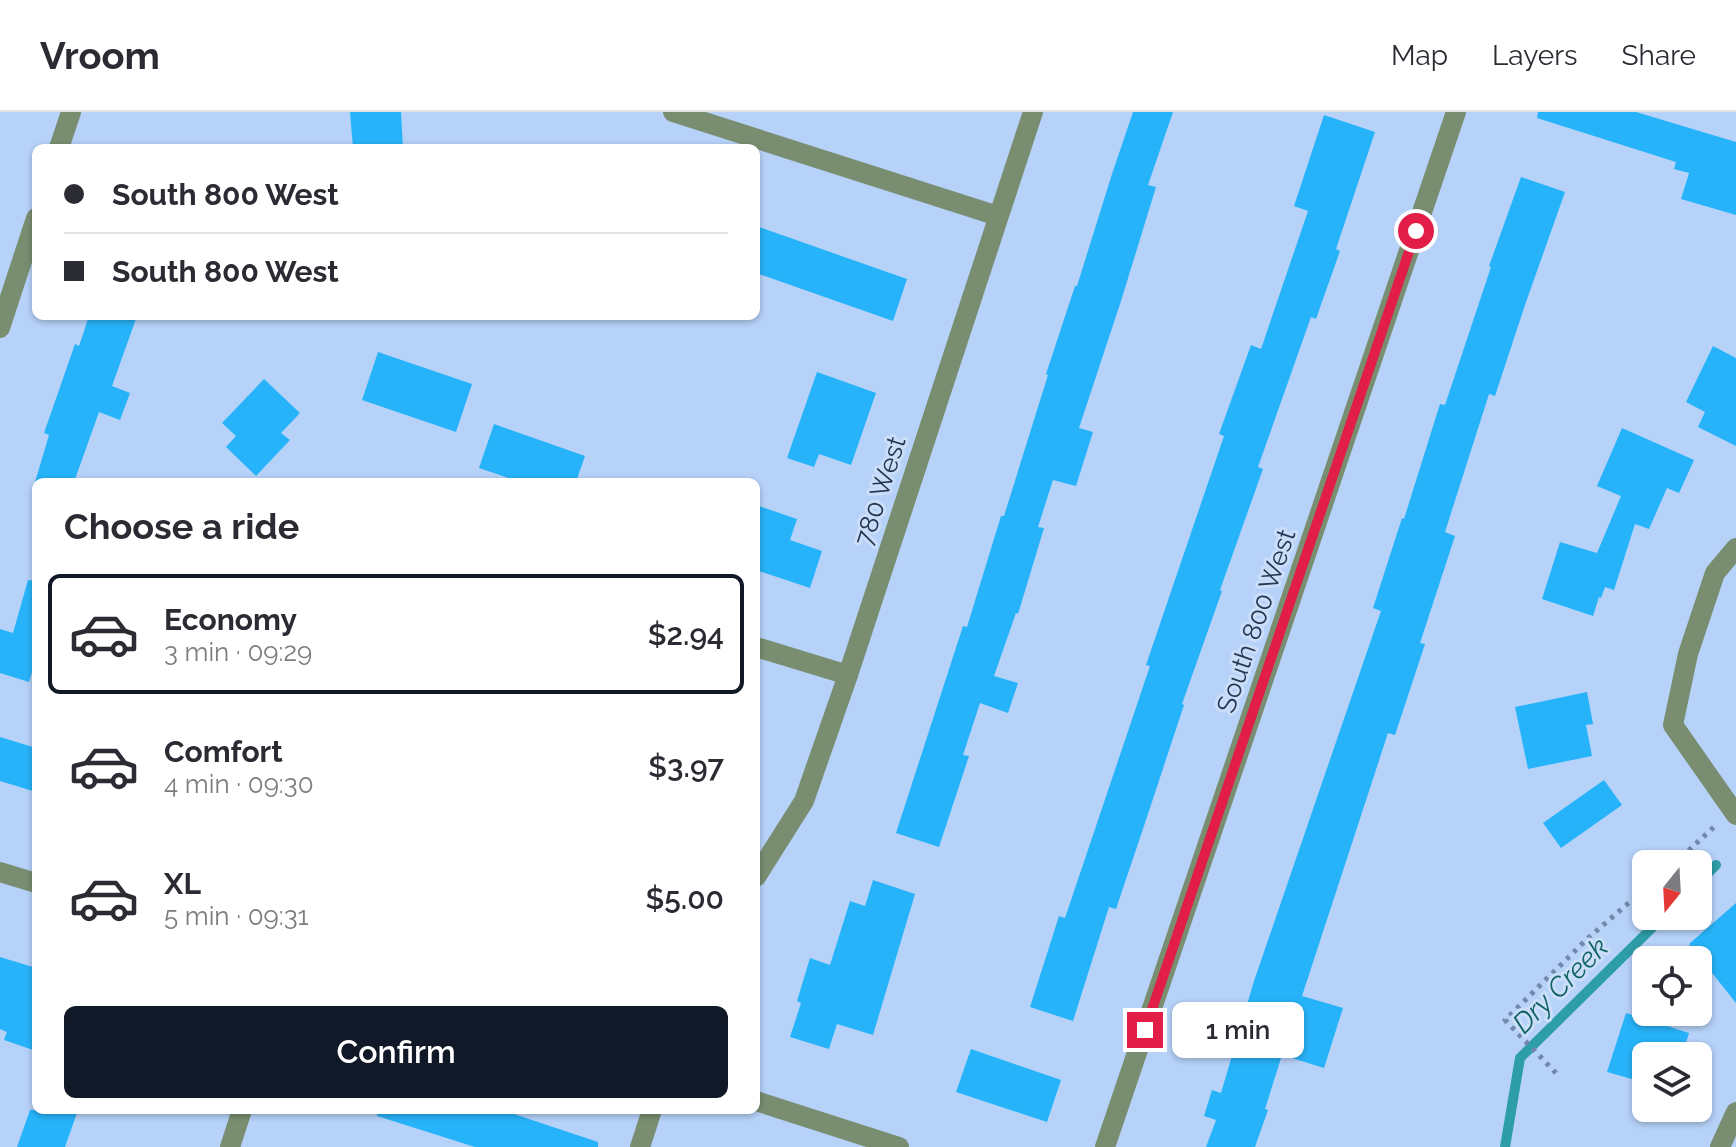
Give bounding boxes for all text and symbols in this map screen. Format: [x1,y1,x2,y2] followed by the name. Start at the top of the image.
[40,33,160,78] text: Vroom
[1391,39,1448,72] text: Map
[1492,39,1578,72] text: Layers
[1622,39,1696,72] text: Share
[112,177,339,212] text: South 800 West
[1398,213,1434,249] route start
[112,254,339,289] text: South 800 West
[848,432,912,549] street label: 780 West
[64,505,299,547] text: Choose a ride
[1211,525,1302,717] street label: South 800 West
[68,598,140,670] icon: car
[164,602,297,637] text: Economy
[648,617,724,652] text: $2.94
[164,637,312,667] text: 3 min · 09:29
[68,730,140,802] icon: car
[164,734,283,769] text: Comfort
[648,749,724,784] text: $3.97
[164,769,314,799] text: 4 min · 09:30
[1632,850,1712,930] north arrow
[1632,850,1712,1122] map controls
[68,862,140,934] icon: car
[164,866,201,901] text: XL
[645,881,724,916] text: $5.00
[164,901,309,931] text: 5 min · 09:31
[1506,931,1615,1040] water label: Dry Creek
[1632,946,1712,1026] button: locate
[1173,1002,1305,1058] callout: 1 min
[64,1006,728,1098] button: Confirm
[1127,1012,1163,1048] route end
[1206,1015,1270,1045] text: 1 min
[1632,1042,1712,1122] button: layers

